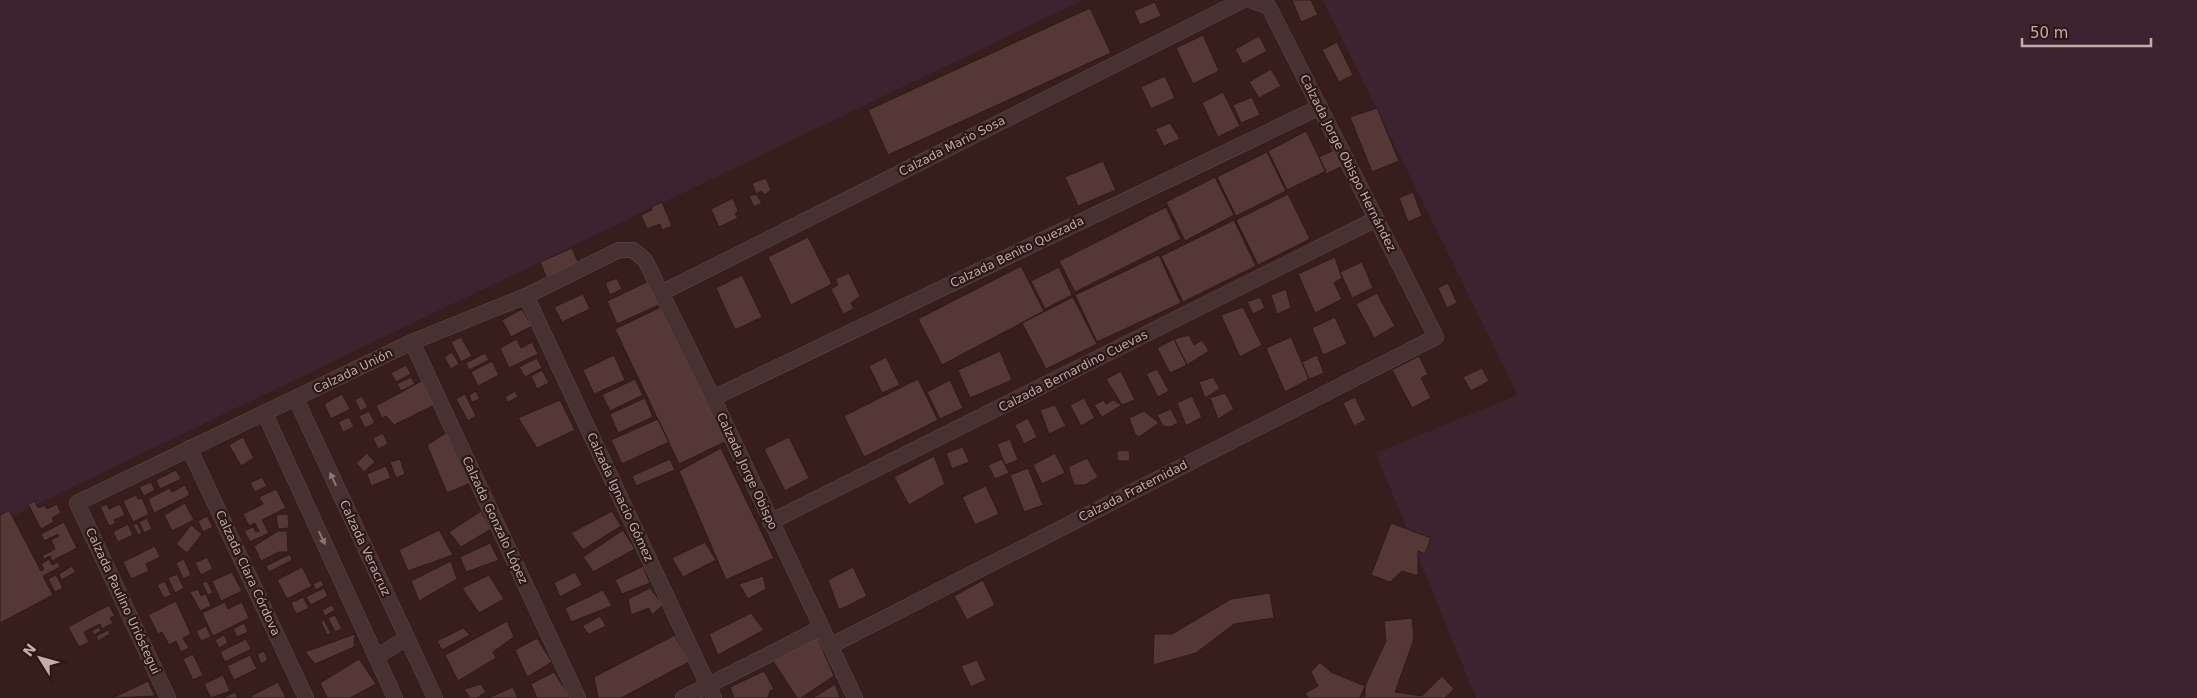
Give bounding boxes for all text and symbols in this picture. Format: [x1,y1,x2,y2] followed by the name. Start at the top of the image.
[2022,15,2151,47] scale bar
[2030,24,2068,42] text: 50 m
[1297,72,1399,254] street label: Calzada Jorge Obispo Hernández
[897,113,1007,179] street label: Calzada Mario Sosa
[948,213,1086,291] street label: Calzada Benito Quezada
[996,327,1150,415] street label: Calzada Bernardino Cuevas
[311,346,395,396] street label: Calzada Unión
[714,410,780,532] street label: Calzada Jorge Obispo
[584,430,656,564] street label: Calzada Ignacio Gómez
[459,454,531,586] street label: Calzada Gonzalo López
[1076,457,1190,525] street label: Calzada Fraternidad
[329,472,337,486] one-way arrow
[337,498,393,598] street label: Calzada Veracruz
[213,508,283,638] street label: Calzada Clara Córdova
[83,526,163,676] street label: Calzada Paulino Urióstegui
[318,531,326,545] one-way arrow
[15,633,65,683] north arrow
[20,641,40,660] text: N

